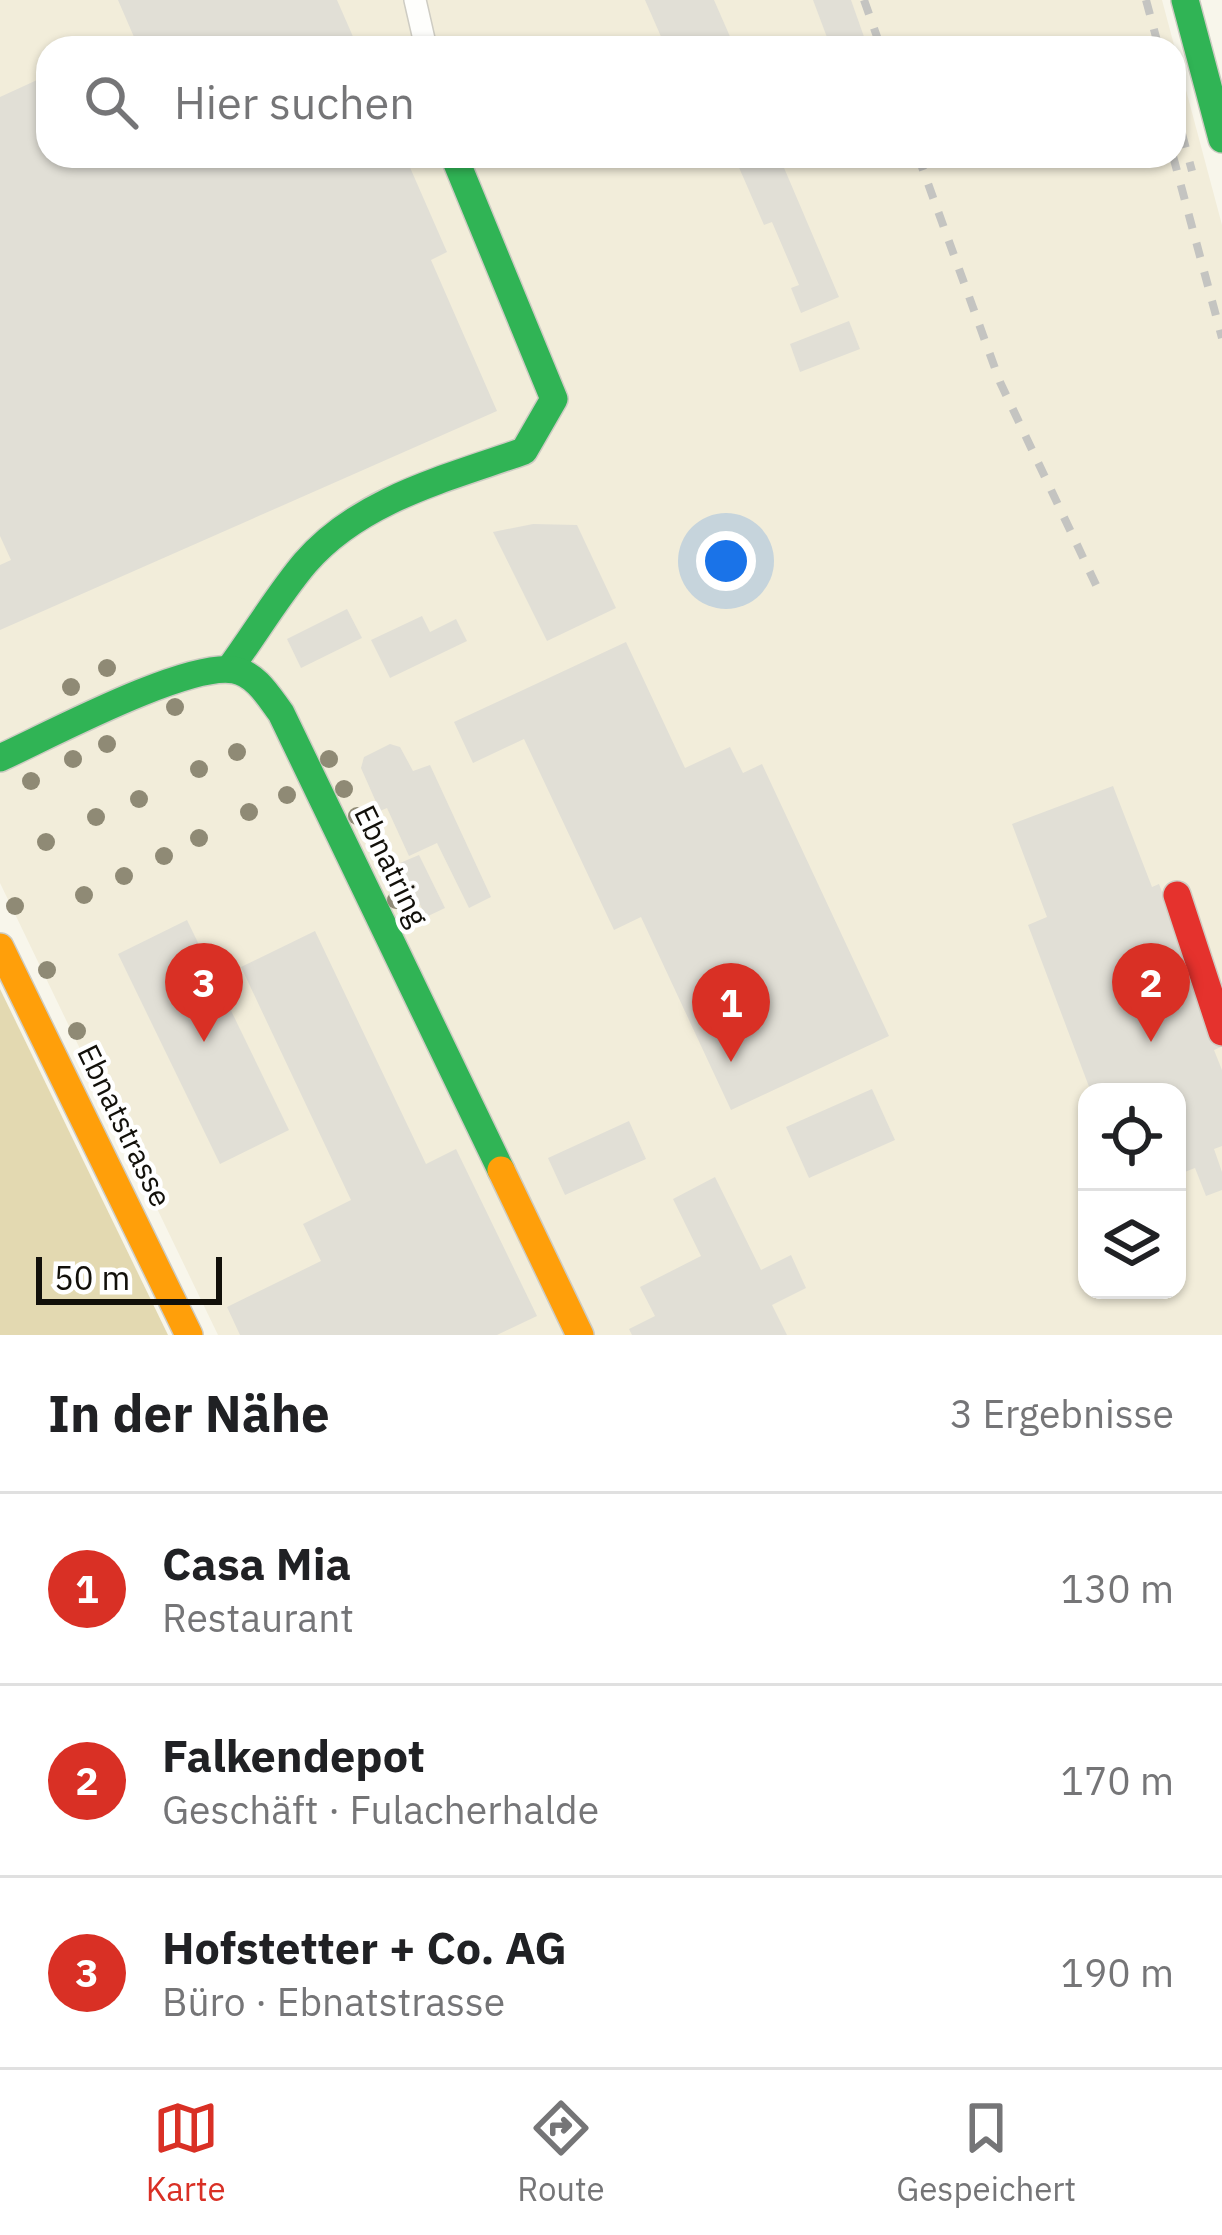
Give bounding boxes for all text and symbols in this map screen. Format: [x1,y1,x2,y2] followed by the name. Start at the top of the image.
[36,36,1186,168] search box
[78,69,144,135] icon: search
[174,73,415,131] text: Hier suchen
[696,531,756,591] your location
[346,798,438,932] street label: Ebnatring
[165,943,243,1042] pin: 3
[1112,943,1190,1042] pin: 2
[692,963,770,1062] pin: 1
[69,1038,181,1213] street label: Ebnatstrasse
[1078,1083,1186,1299] map controls
[1078,1083,1186,1191] button: locate
[1078,1191,1186,1299] button: layers
[36,1251,222,1304] scale bar
[54,1256,130,1299] text: 50 m
[48,1380,330,1446] text: In der Nähe
[950,1388,1174,1439] text: 3 Ergebnisse
[162,1534,351,1592] text: Casa Mia
[75,1563,99,1614] text: 1
[1061,1563,1174,1614] text: 130 m
[162,1592,354,1643] text: Restaurant
[162,1726,425,1784] text: Falkendepot
[75,1755,99,1806] text: 2
[1061,1755,1174,1806] text: 170 m
[162,1784,599,1835] text: Geschäft · Fulacherhalde
[162,1918,567,1976] text: Hofstetter + Co. AG
[75,1947,99,1998] text: 3
[1061,1947,1174,1998] text: 190 m
[162,1976,505,2027] text: Büro · Ebnatstrasse
[146,2095,226,2210] tab: Karte
[517,2095,605,2210] tab: Route
[896,2095,1076,2210] tab: Gespeichert

